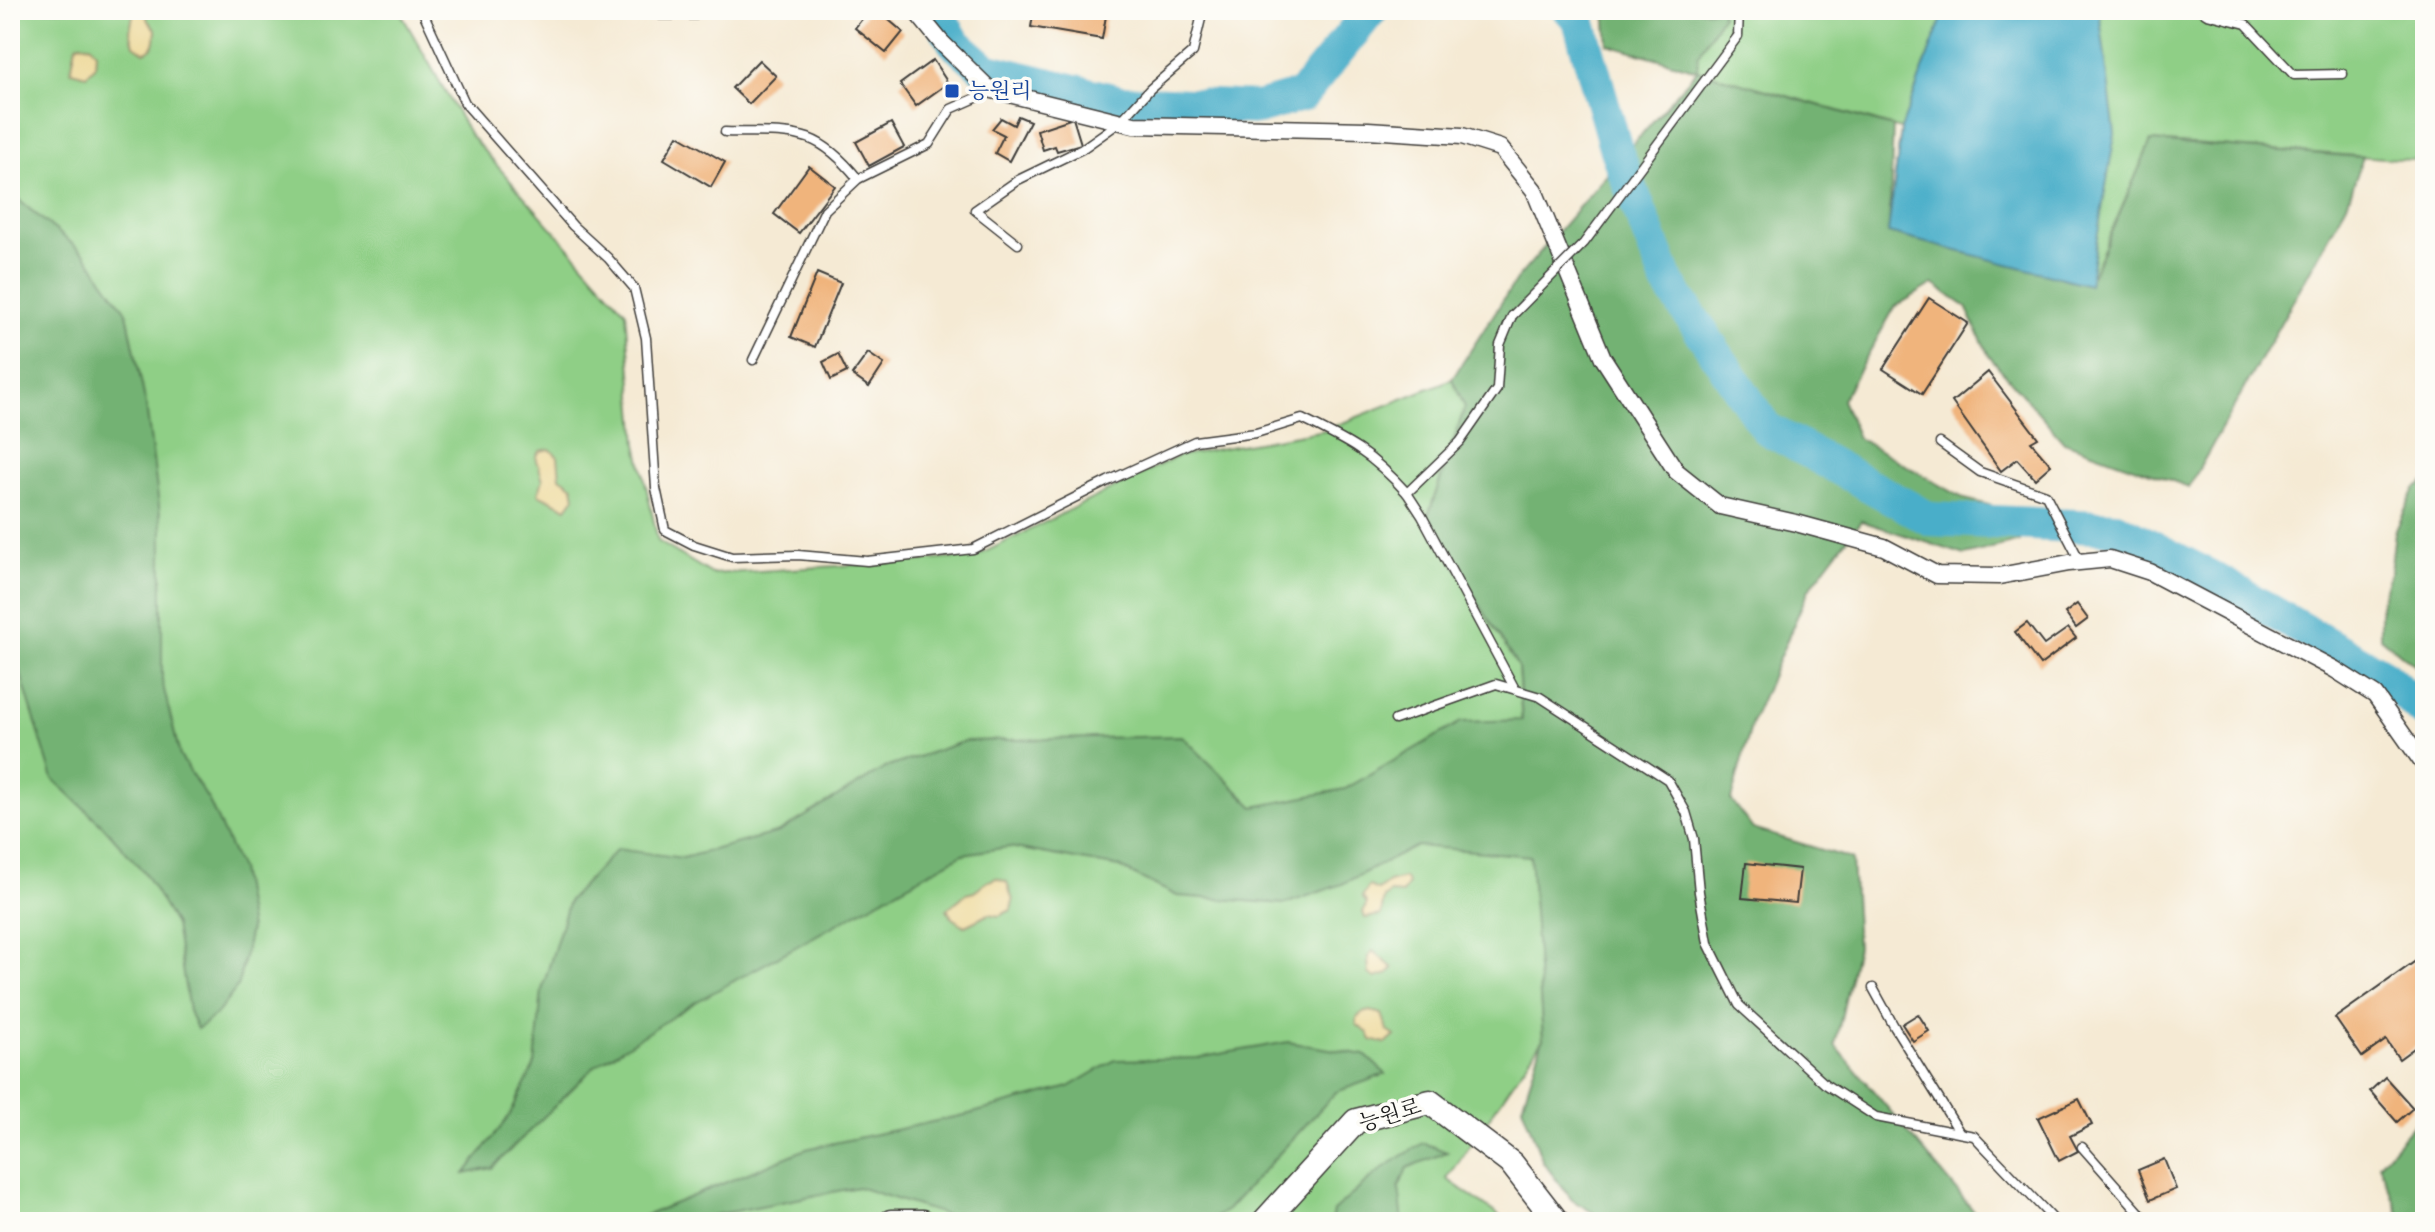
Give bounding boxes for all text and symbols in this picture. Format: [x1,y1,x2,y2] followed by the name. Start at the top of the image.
[968,76,1032,106] place label: 능원리
[943,82,961,100] marker: 능원리
[1355,1091,1425,1139] street label: 능원로

